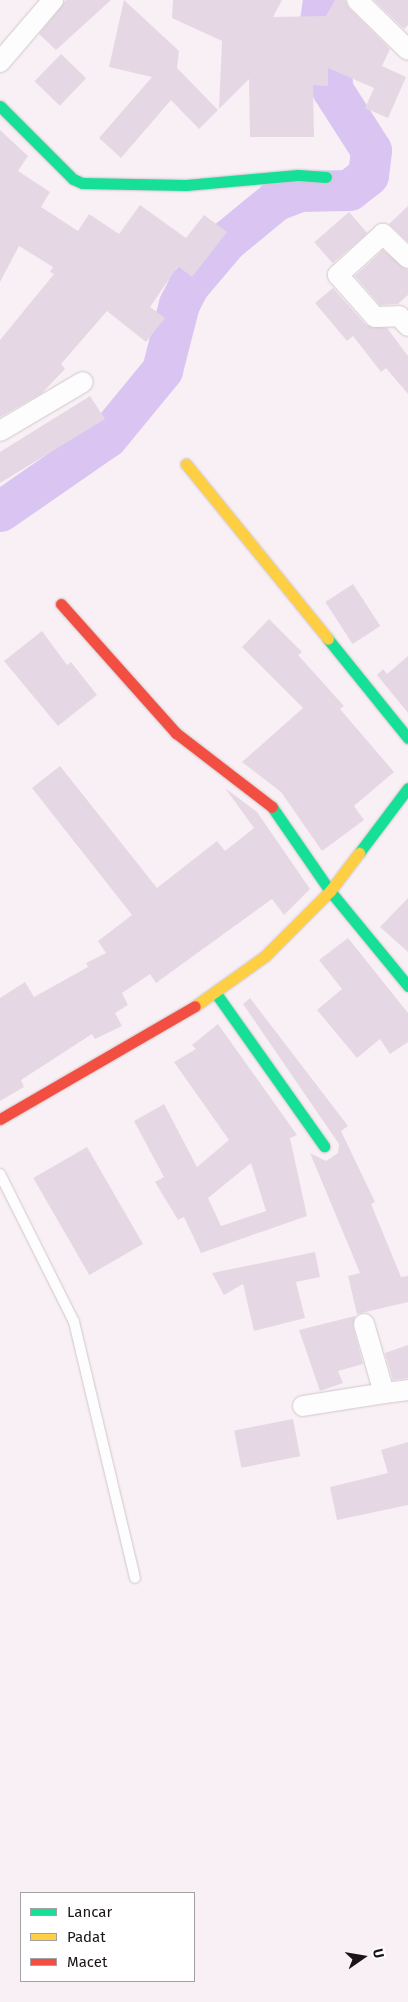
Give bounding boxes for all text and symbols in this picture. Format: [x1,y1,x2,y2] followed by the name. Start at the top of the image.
[20,1892,195,1982] legend
[67,1903,112,1921] text: Lancar
[67,1928,106,1946] text: Padat
[338,1932,388,1982] north arrow
[369,1947,387,1960] text: U
[67,1953,107,1971] text: Macet

